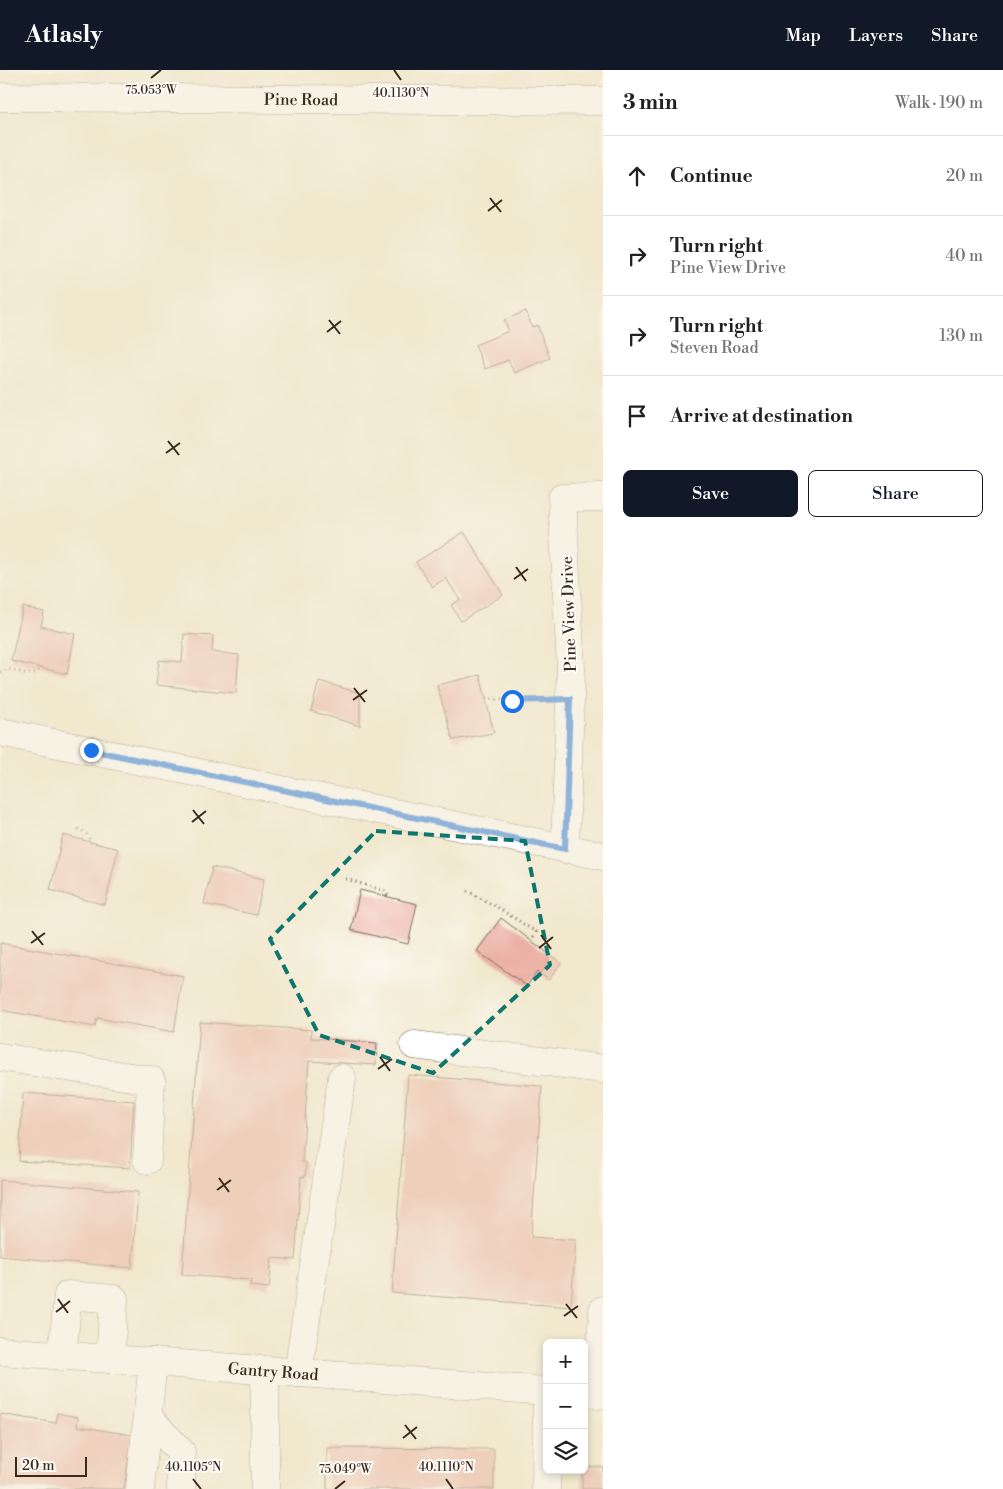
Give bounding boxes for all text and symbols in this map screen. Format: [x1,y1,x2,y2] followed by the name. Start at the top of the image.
[25,20,102,50] text: Atlasly
[786,24,821,47] text: Map
[849,24,903,47] text: Layers
[931,24,978,47] text: Share
[125,83,178,98] text: 75.053°W
[373,86,429,101] text: 40.1130°N
[264,90,338,110] street label: Pine Road
[623,90,678,116] text: 3 min
[895,93,983,113] text: Walk · 190 m
[623,162,651,190] icon: ahead
[670,164,753,188] text: Continue
[946,166,983,186] text: 20 m
[670,234,763,258] text: Turn right
[623,242,651,270] icon: right
[946,246,983,266] text: 40 m
[670,258,786,278] text: Pine View Drive
[670,314,763,338] text: Turn right
[623,322,651,350] icon: right
[939,326,983,346] text: 130 m
[670,338,758,358] text: Steven Road
[623,402,651,430] icon: arrive
[670,404,853,428] text: Arrive at destination
[623,470,798,517] button: Save
[808,470,983,517] button: Share
[557,556,581,672] street label: Pine View Drive
[501,690,524,713] route start
[80,739,103,762] route end
[543,1339,588,1474] map controls
[543,1339,588,1384] button: +
[227,1359,319,1385] street label: Gantry Road
[543,1384,588,1429] button: −
[543,1429,588,1474] button: layers
[15,1454,88,1477] scale bar
[22,1457,54,1475] text: 20 m
[165,1460,221,1475] text: 40.1105°N
[418,1460,474,1475] text: 40.1110°N
[319,1462,372,1477] text: 75.049°W

